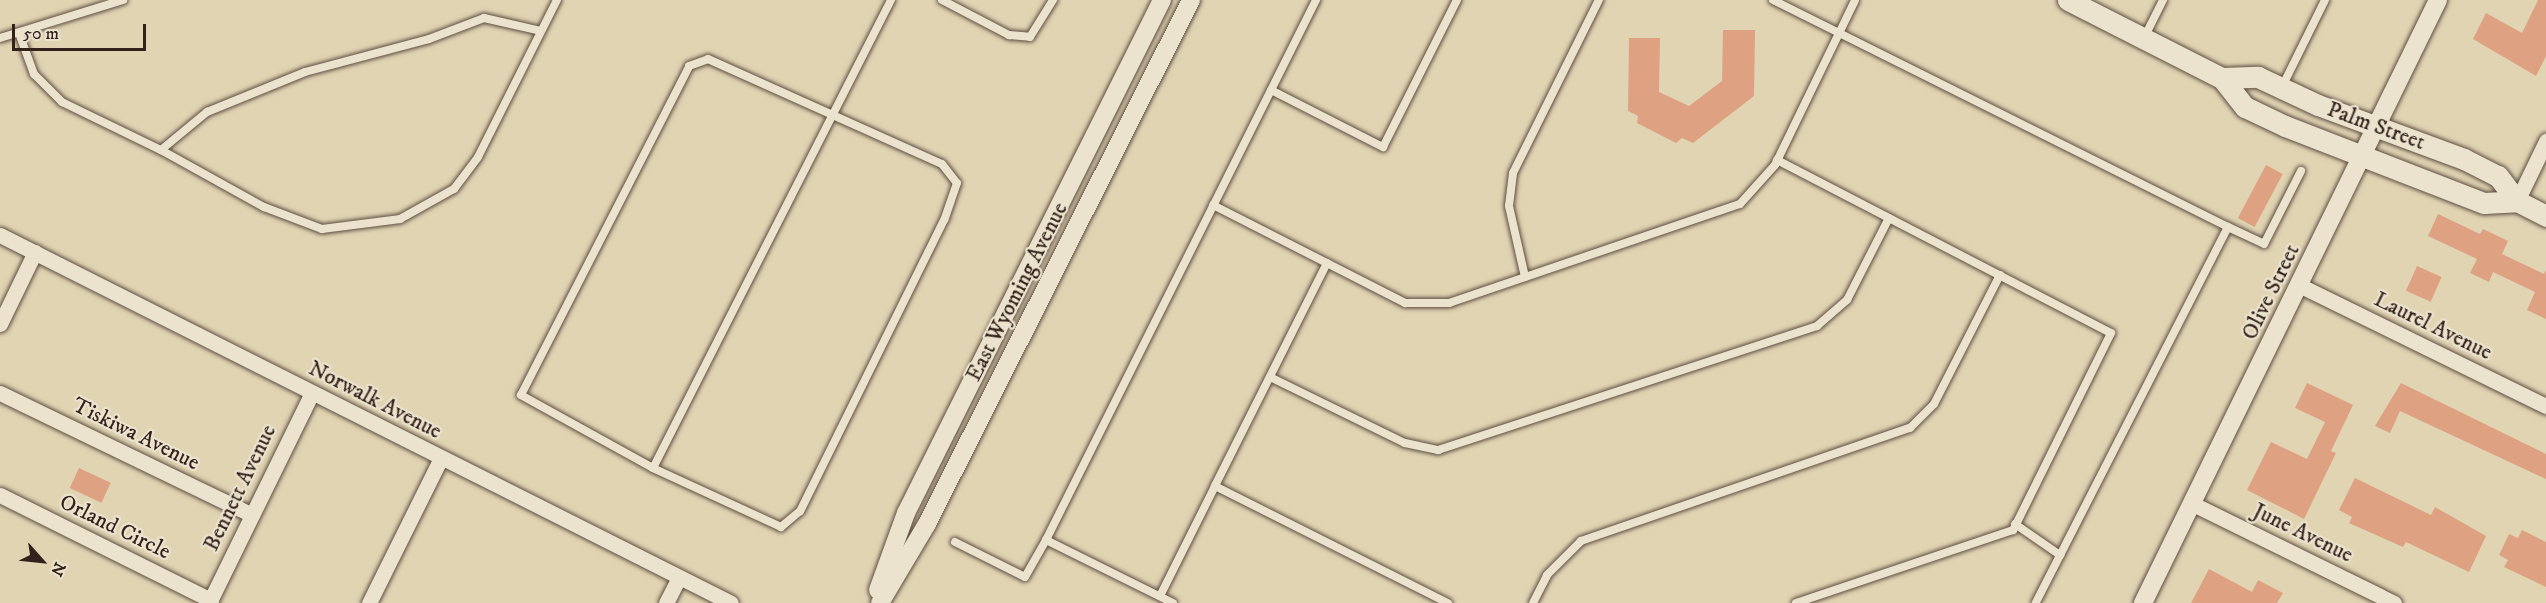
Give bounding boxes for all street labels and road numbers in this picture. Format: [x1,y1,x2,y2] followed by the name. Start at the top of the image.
[2324,96,2428,156] street label: Palm Street
[960,198,1074,386] street label: East Wyoming Avenue
[2237,240,2305,344] street label: Olive Street
[2370,286,2496,366] street label: Laurel Avenue
[304,355,446,445] street label: Norwalk Avenue
[68,392,204,476] street label: Tiskiwa Avenue
[198,421,282,555] street label: Bennett Avenue
[55,489,175,565] street label: Orland Circle
[2249,498,2357,568] street label: June Avenue

